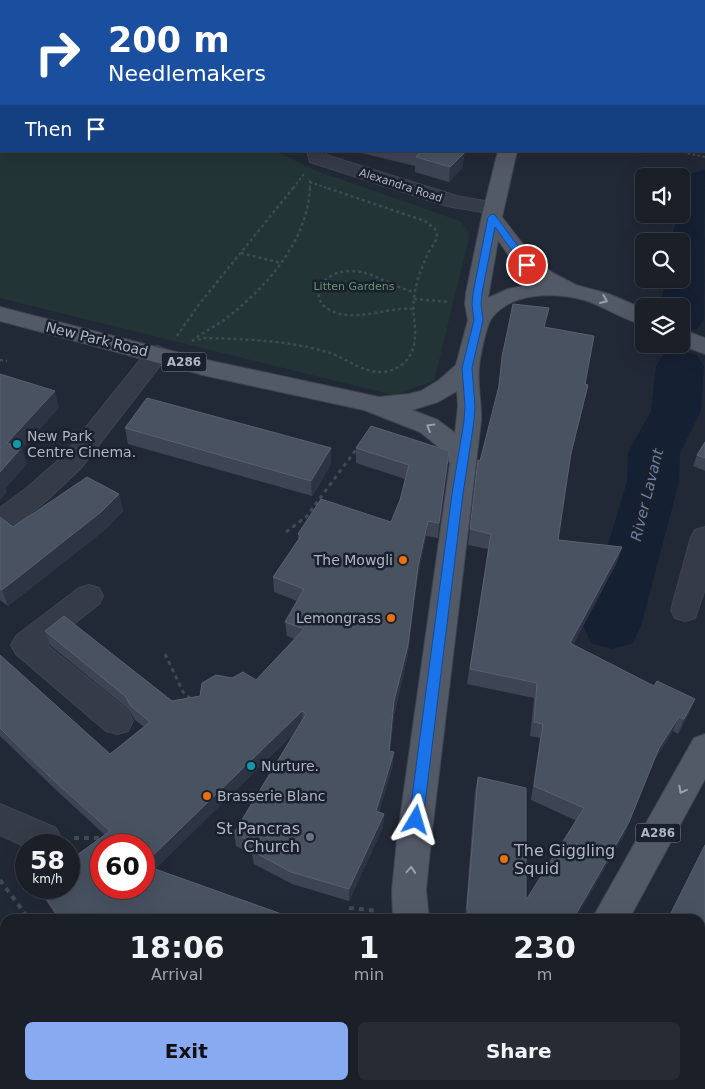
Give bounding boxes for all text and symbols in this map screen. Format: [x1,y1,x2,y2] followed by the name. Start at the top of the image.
[25,20,90,85] icon: right
[108,20,230,60] text: 200 m
[108,61,266,86] text: Needlemakers
[82,115,110,143] icon: arrive
[25,118,72,140] text: Then
[358,166,444,205] street label: Alexandra Road
[635,168,690,353] map controls
[635,168,690,223] button: sound
[635,233,690,288] button: search
[506,244,548,286] pin
[513,251,541,279] icon: arrive
[313,280,395,293] park label: Litten Gardens
[599,294,608,305] one-way arrow
[635,298,690,353] button: layers
[44,319,150,359] street label: New Park Road
[162,352,206,372] road number: A286
[427,424,436,434] one-way arrow
[27,428,136,460] place label: New Park Centre Cinema.
[11,438,23,450] marker: New Park Centre Cinema.
[627,446,667,543] water label: River Lavant
[313,552,393,568] place label: The Mowgli
[397,554,409,566] marker: The Mowgli
[296,610,381,626] place label: Lemongrass
[385,612,397,624] marker: Lemongrass
[261,758,319,774] place label: Nurture.
[245,760,257,772] marker: Nurture.
[678,785,688,794] one-way arrow
[217,788,326,804] place label: Brasserie Blanc
[201,790,213,802] marker: Brasserie Blanc
[389,793,441,845] position arrow
[216,819,300,856] place label: St Pancras Church
[636,824,680,842] road number: A286
[304,831,316,843] marker: St Pancras Church
[90,834,155,899] speed limit sign: 60
[513,841,615,878] place label: The Giggling Squid
[30,846,65,875] text: 58
[498,853,510,865] marker: The Giggling Squid
[405,866,416,874] one-way arrow
[32,872,63,886] text: km/h
[129,930,225,965] text: 18:06
[358,930,379,965] text: 1
[513,930,576,965] text: 230
[151,965,203,984] text: Arrival
[354,965,384,984] text: min
[537,965,552,984] text: m
[25,1022,348,1080] button: Exit
[358,1022,680,1080] button: Share

